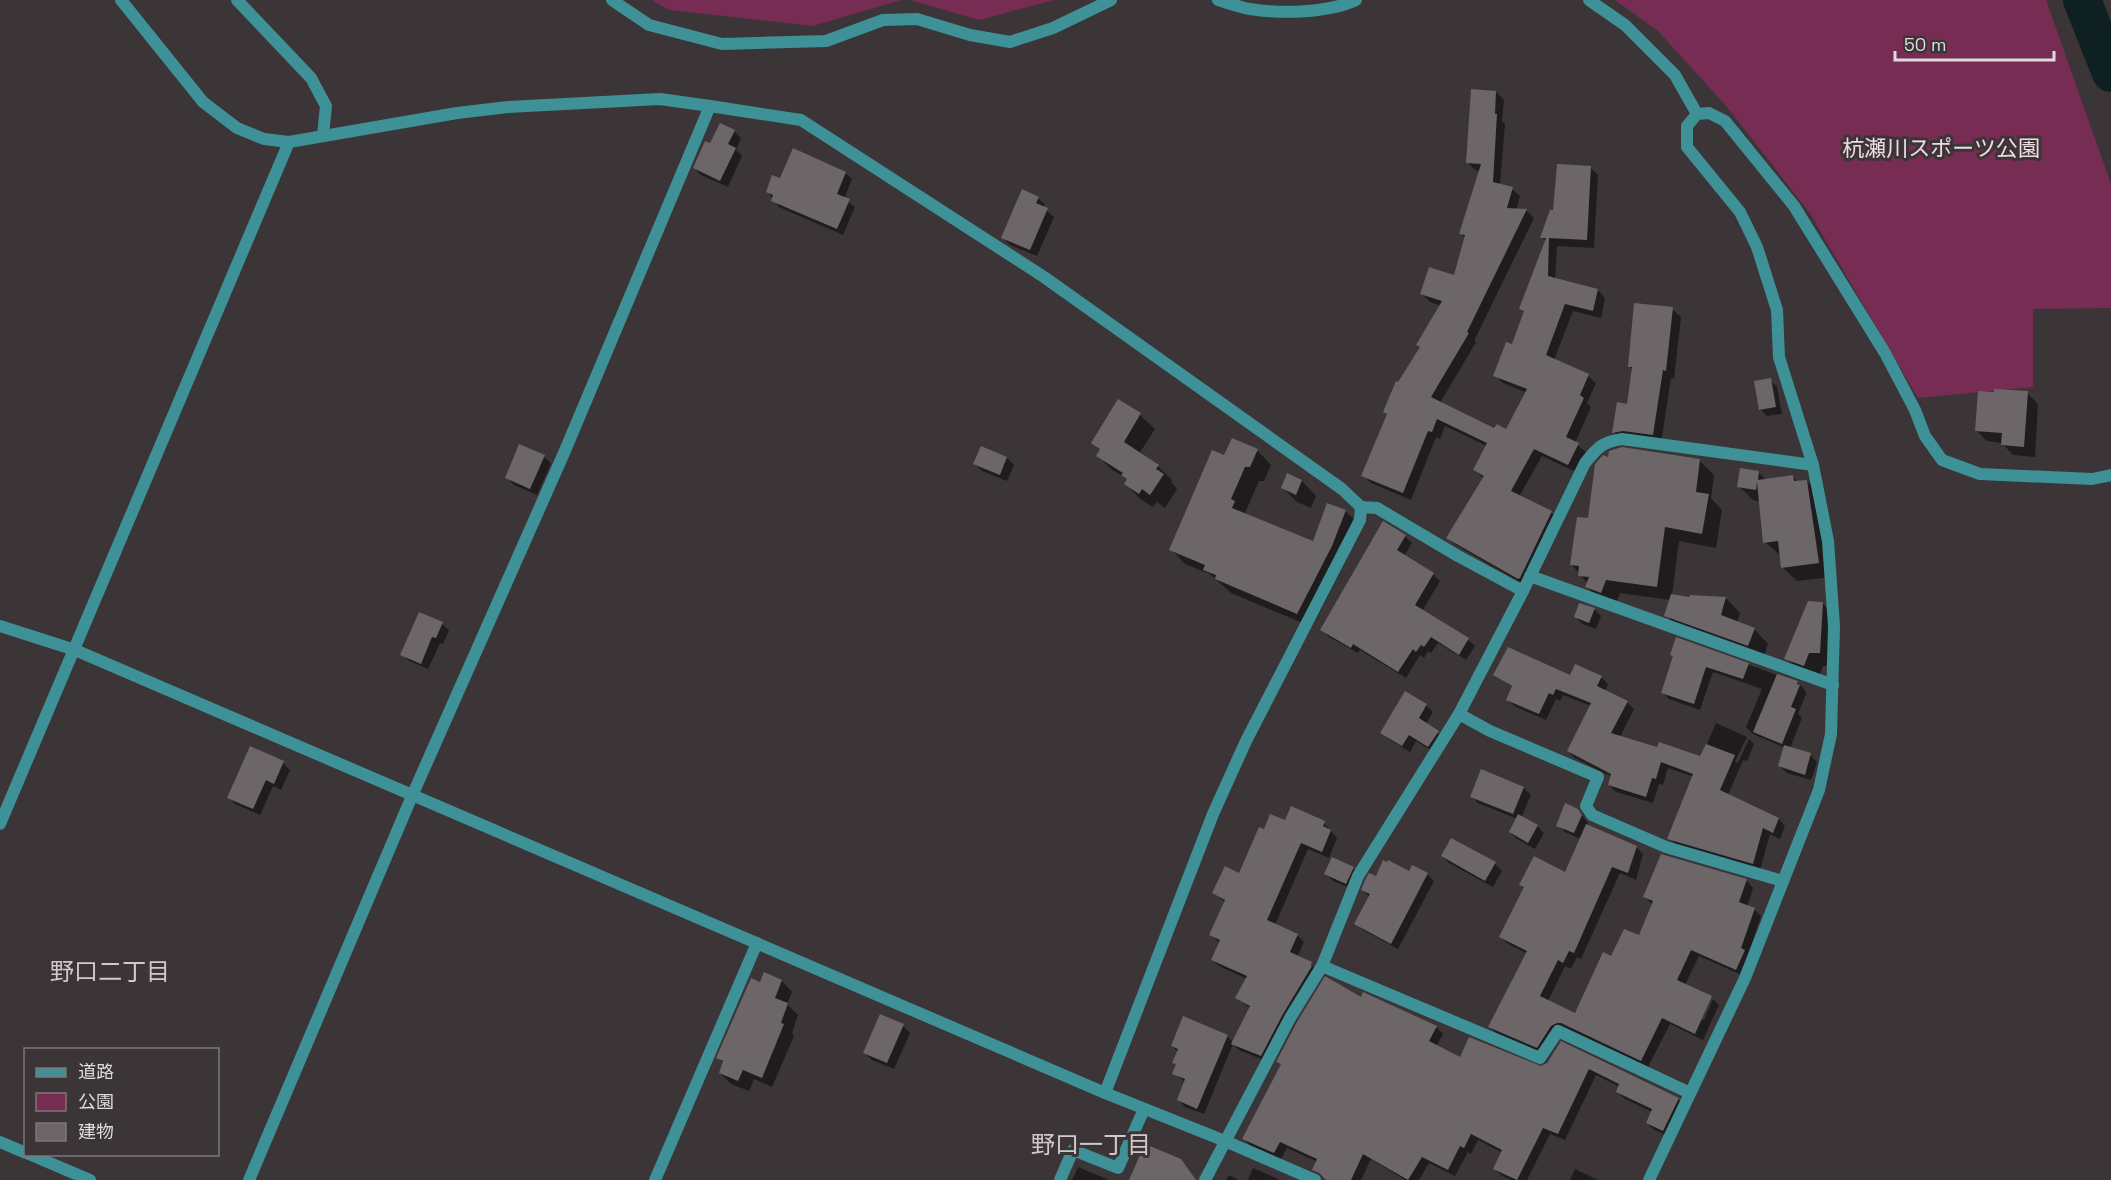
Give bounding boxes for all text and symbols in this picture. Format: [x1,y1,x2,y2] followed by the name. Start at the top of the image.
[1895,24,2054,62] scale bar
[1904,33,1946,56] text: 50 m
[1842,134,2040,162] park label: 杭瀬川スポーツ公園
[50,956,170,987] district label: 野口二丁目
[24,1048,219,1156] legend
[78,1060,114,1083] text: 道路
[78,1090,114,1113] text: 公園
[78,1120,114,1143] text: 建物
[1031,1129,1151,1160] district label: 野口一丁目

